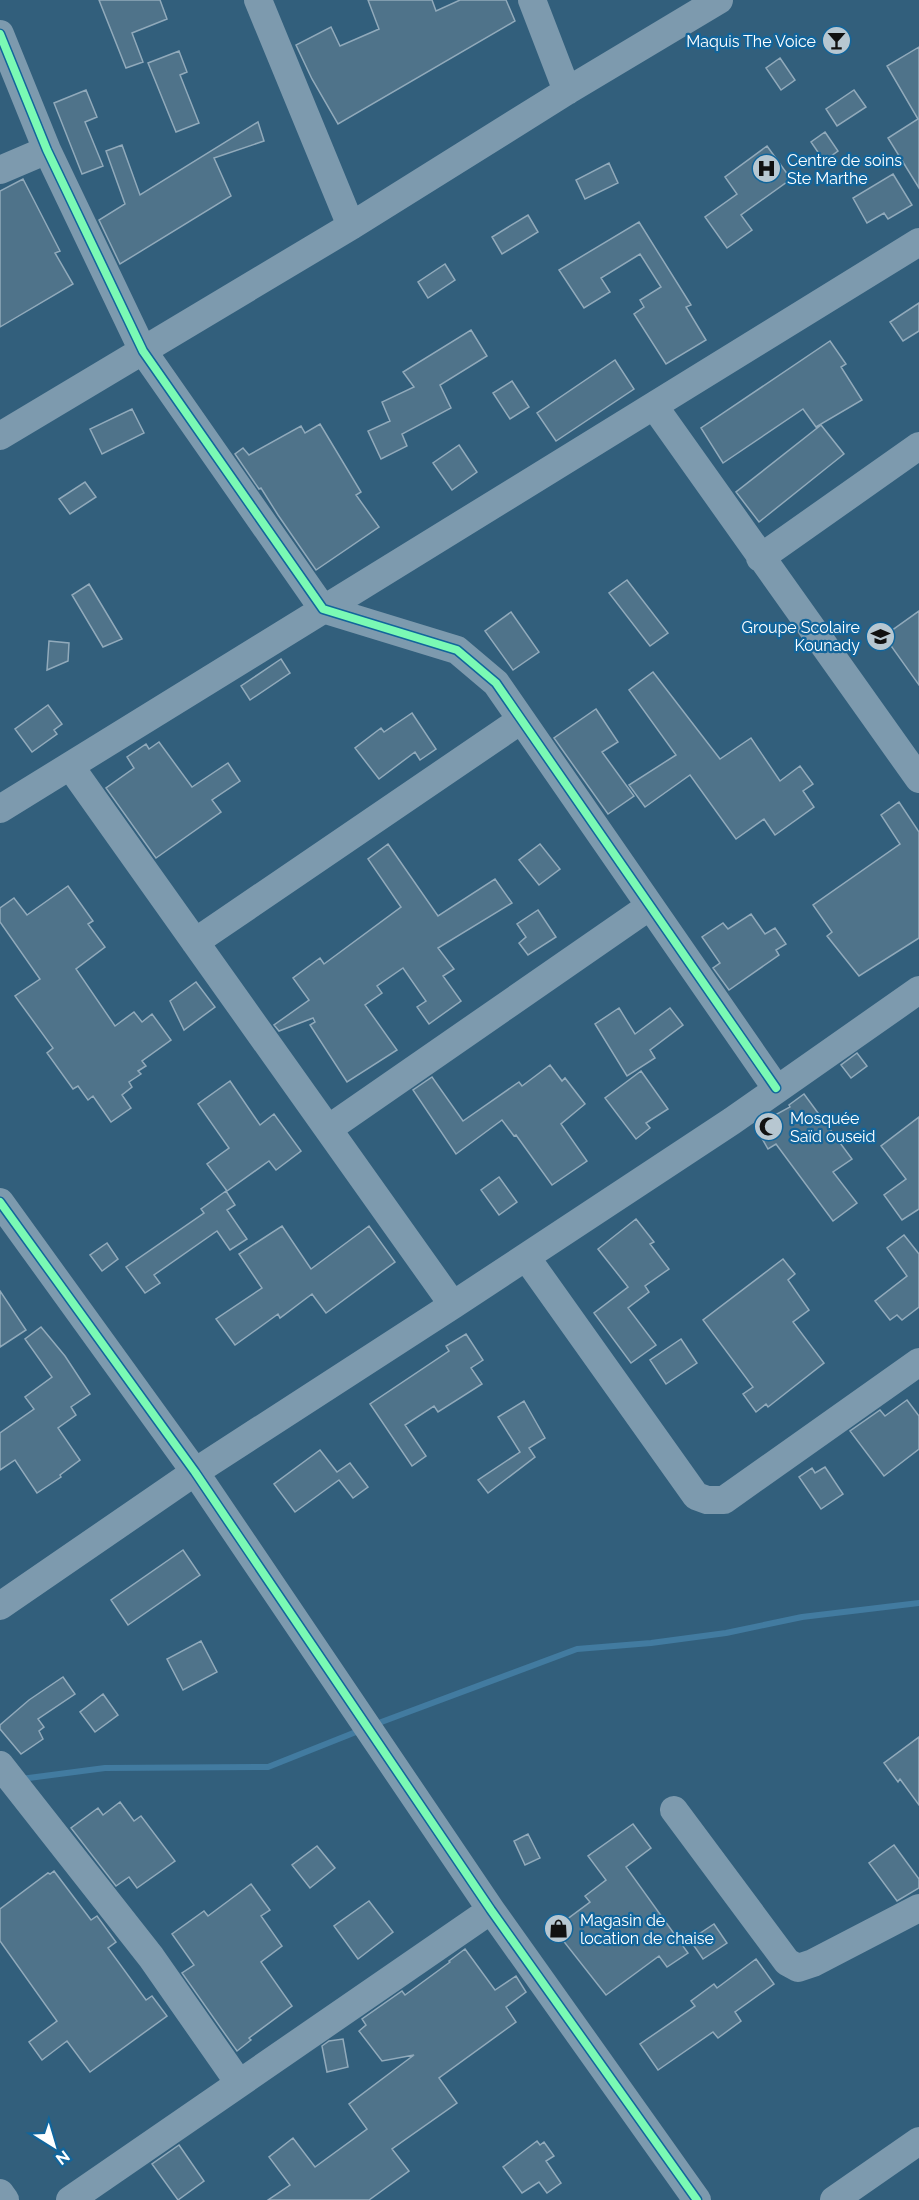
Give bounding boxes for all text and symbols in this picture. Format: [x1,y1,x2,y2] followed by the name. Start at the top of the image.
[821,25,853,57] bar icon: Maquis The Voice
[686,32,816,51] place label: Maquis The Voice
[787,151,902,188] place label: Centre de soins Ste Marthe
[750,153,782,185] hospital icon: Centre de soins Ste Marthe
[742,618,860,655] place label: Groupe Scolaire Kounady
[865,620,897,652] school or university icon: Groupe Scolaire Kounady
[790,1109,876,1146] place label: Mosquée Saïd ouseid
[753,1111,785,1143] mosque icon: Mosquée Saïd ouseid
[580,1911,714,1948] place label: Magasin de location de chaise
[543,1913,575,1945] shop icon: Magasin de location de chaise
[24,2116,84,2176] north arrow
[52,2146,73,2169] text: N

